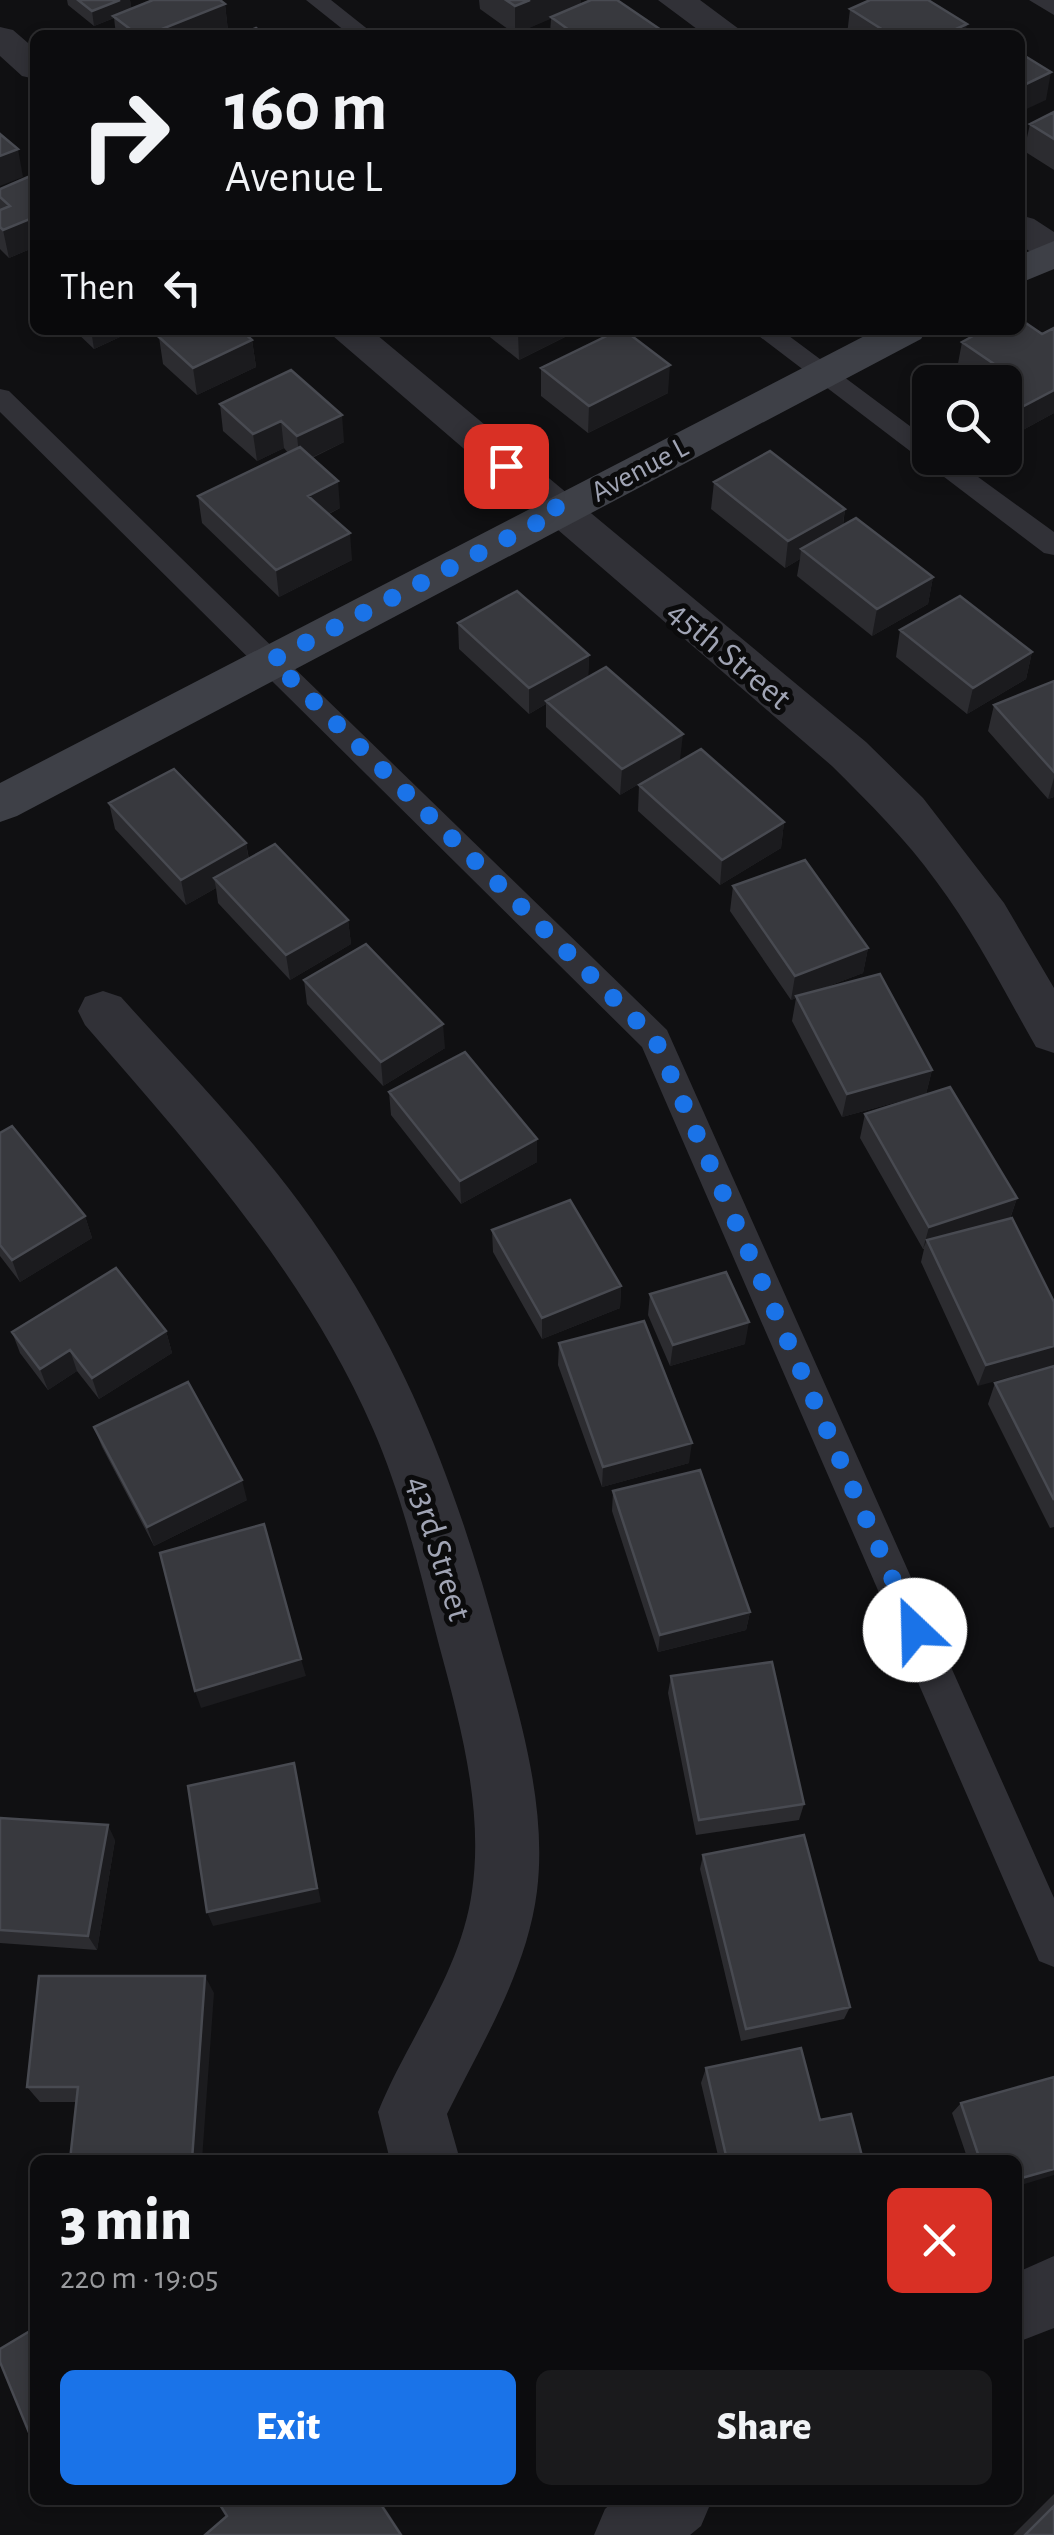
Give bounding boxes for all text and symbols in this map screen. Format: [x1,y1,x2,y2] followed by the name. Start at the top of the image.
[60,70,190,200] icon: right
[225,73,388,143] text: 160 m
[225,155,382,200] text: Avenue L
[155,260,210,315] icon: left
[60,269,135,307] text: Then
[912,365,1022,475] map controls
[912,365,1022,475] button: search
[464,424,549,509] pin
[586,432,693,508] street label: Avenue L
[479,439,534,494] icon: arrive
[661,594,797,716] street label: 45th Street
[400,1472,477,1625] street label: 43rd Street
[863,1578,967,1682] position arrow
[887,2188,992,2293] button: close
[60,2191,192,2251] text: 3 min
[60,2262,218,2294] text: 220 m · 19:05
[60,2370,516,2485] button: Exit
[536,2370,992,2485] button: Share

